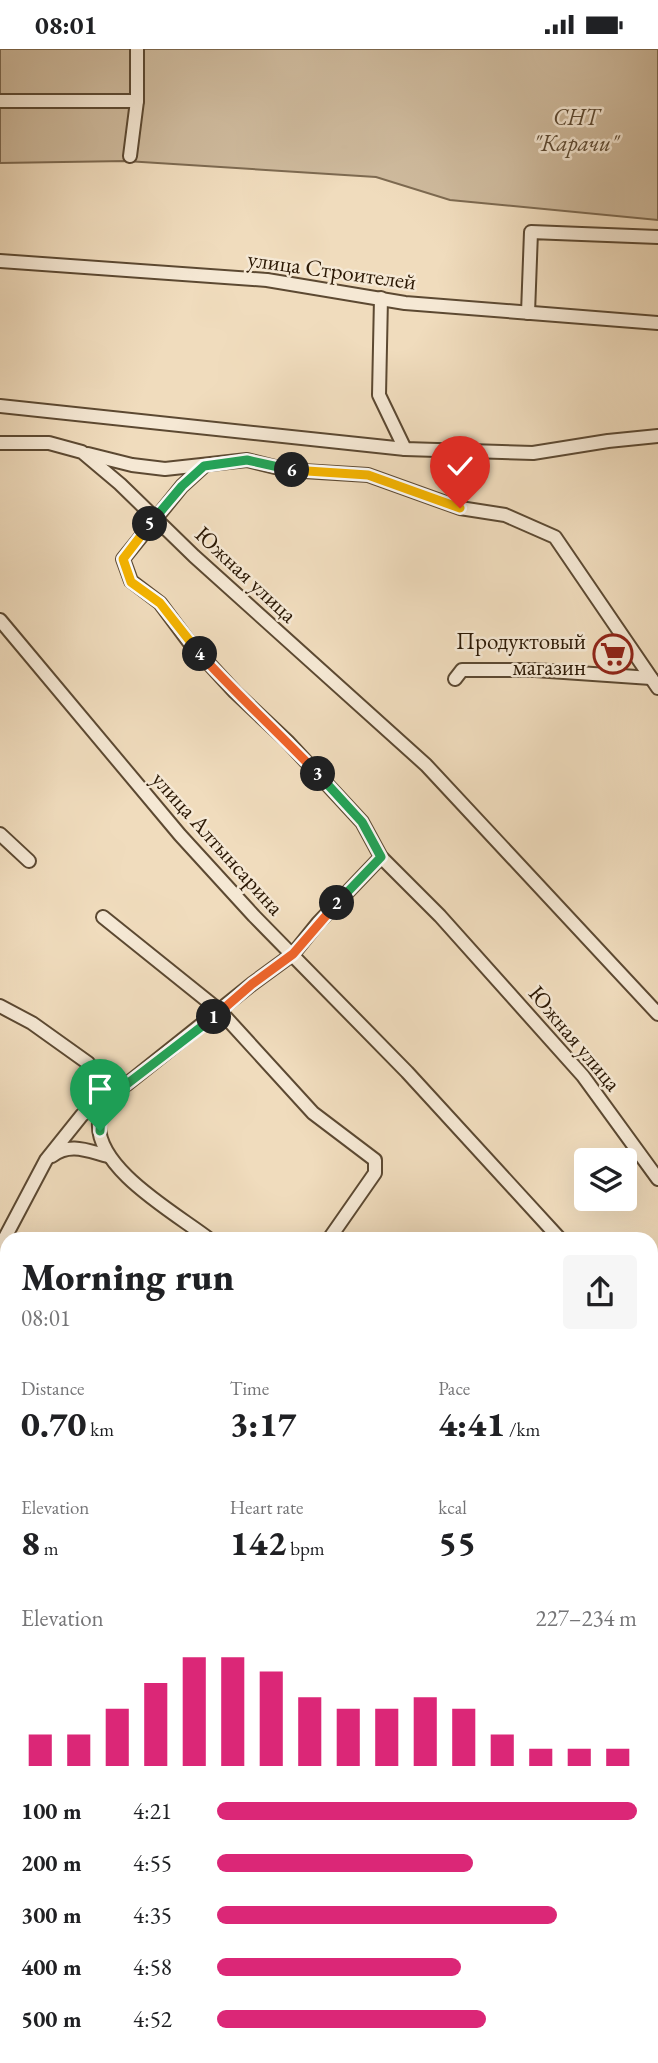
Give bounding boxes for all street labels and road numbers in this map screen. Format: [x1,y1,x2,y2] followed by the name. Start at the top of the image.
[246,243,418,297] street label: улица Строителей
[188,519,304,630] street label: Южная улица
[145,765,291,922] street label: улица Алтынсарина
[522,979,629,1098] street label: Южная улица

